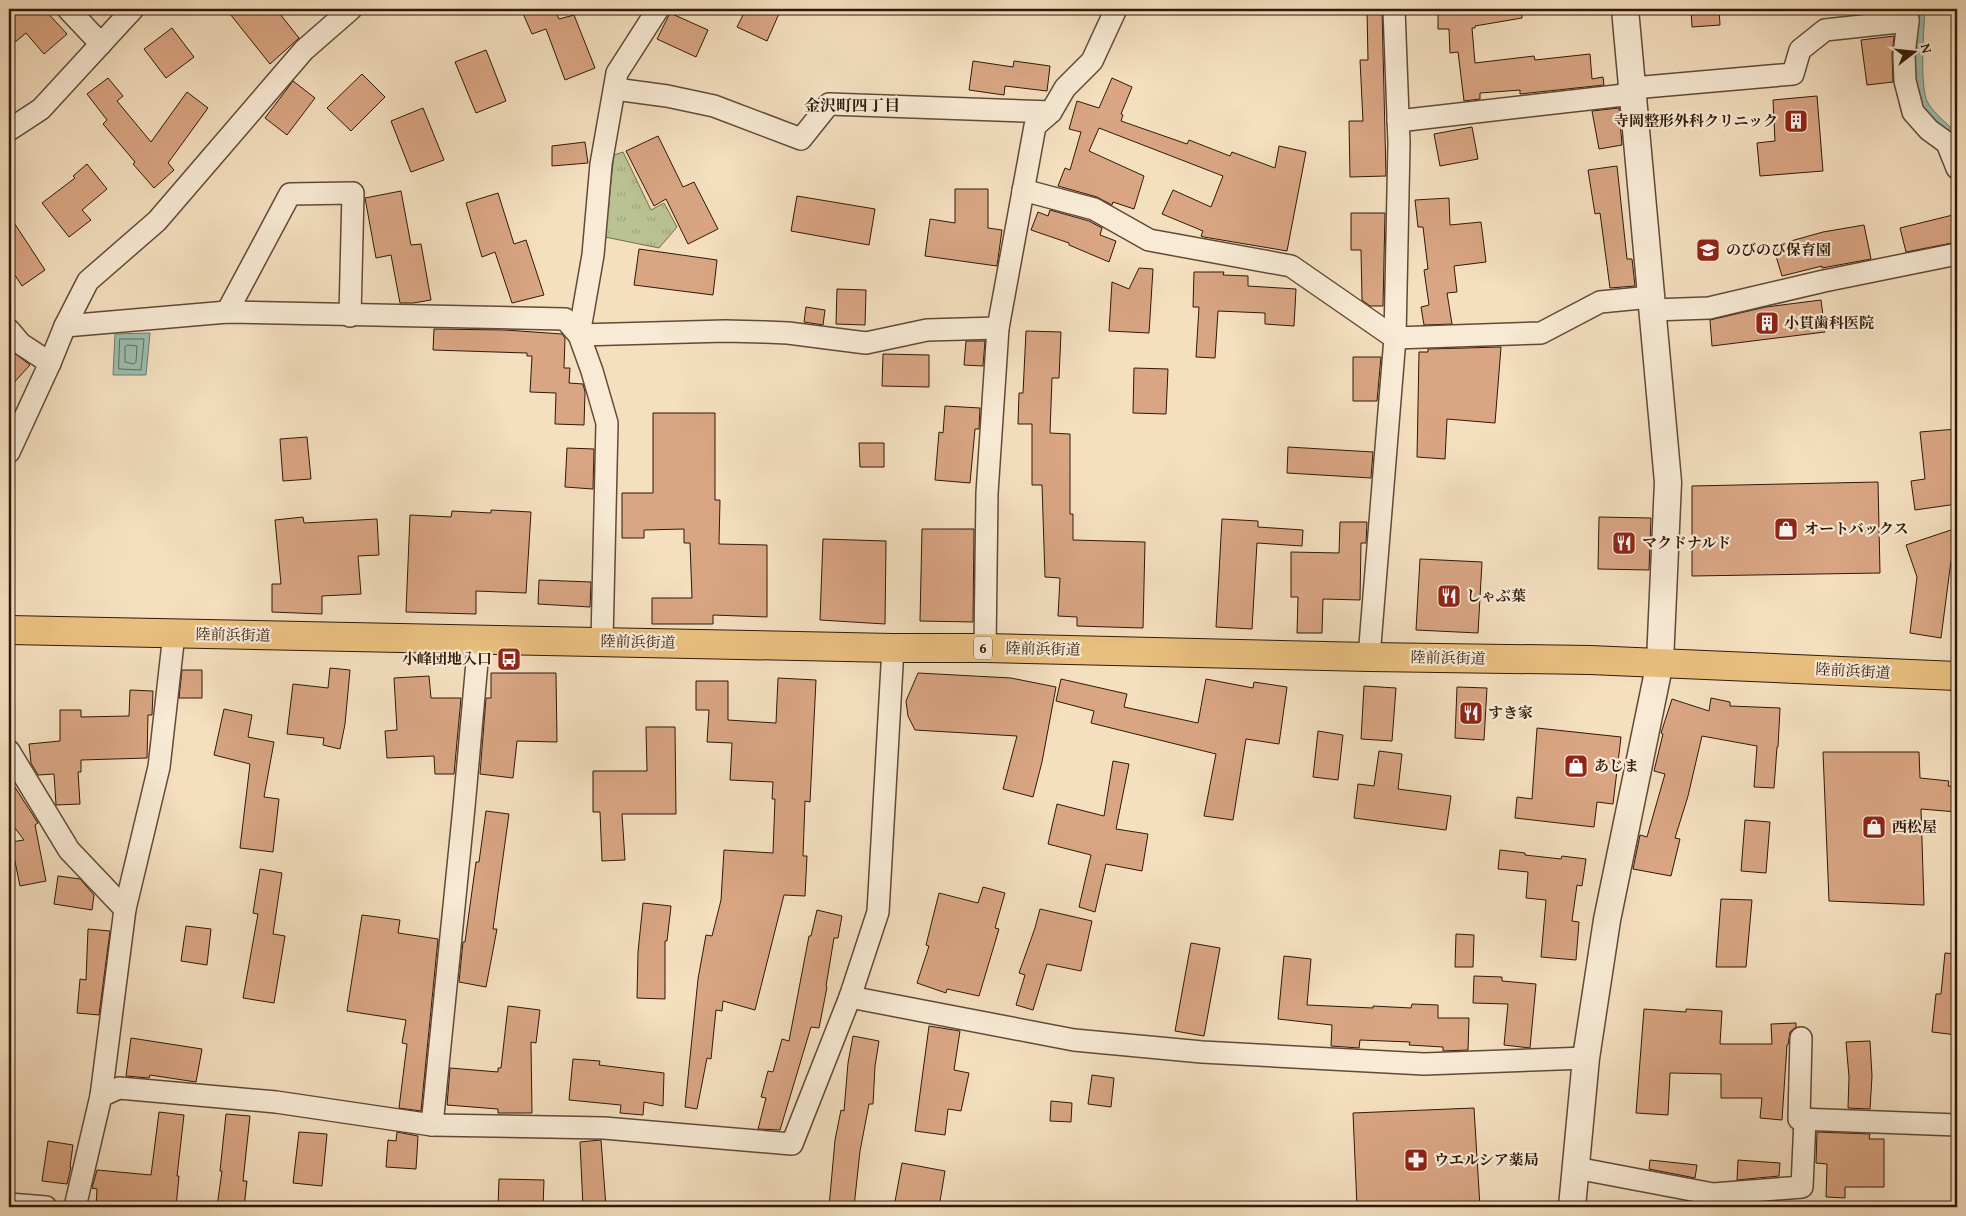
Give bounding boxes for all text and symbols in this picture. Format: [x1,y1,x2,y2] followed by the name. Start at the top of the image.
[1888,28,1938,78] north arrow
[1916,41,1938,56] text: N
[804,93,900,117] district label: 金沢町四丁目
[1783,108,1809,134] building icon: 寺岡整形外科クリニック
[1614,110,1778,131] place label: 寺岡整形外科クリニック
[1695,237,1721,263] school or university icon: のびのび保育園
[1726,239,1831,260] place label: のびのび保育園
[1754,310,1780,336] building icon: 小貫歯科医院
[1784,312,1874,333] place label: 小貫歯科医院
[1773,516,1799,542] shop icon: オートバックス
[1804,518,1909,539] place label: オートバックス
[1611,530,1637,556] restaurant icon: マクドナルド
[1642,532,1731,553] place label: マクドナルド
[1436,583,1462,609] restaurant icon: しゃぶ葉
[1466,585,1526,606] place label: しゃぶ葉
[195,623,271,646] street label: 陸前浜街道
[600,630,676,653] street label: 陸前浜街道
[974,636,992,660] road number: 6
[1005,637,1081,660] street label: 陸前浜街道
[496,646,522,672] bus stop icon: 小峰団地入口
[1410,646,1486,669] street label: 陸前浜街道
[402,648,492,669] place label: 小峰団地入口
[1815,658,1891,683] street label: 陸前浜街道
[1458,700,1484,726] restaurant icon: すき家
[1488,702,1533,723] place label: すき家
[1563,753,1589,779] shop icon: あじま
[1594,755,1639,776] place label: あじま
[1861,814,1887,840] shop icon: 西松屋
[1892,816,1937,837] place label: 西松屋
[1403,1147,1429,1173] pharmacy icon: ウエルシア薬局
[1434,1149,1539,1170] place label: ウエルシア薬局

